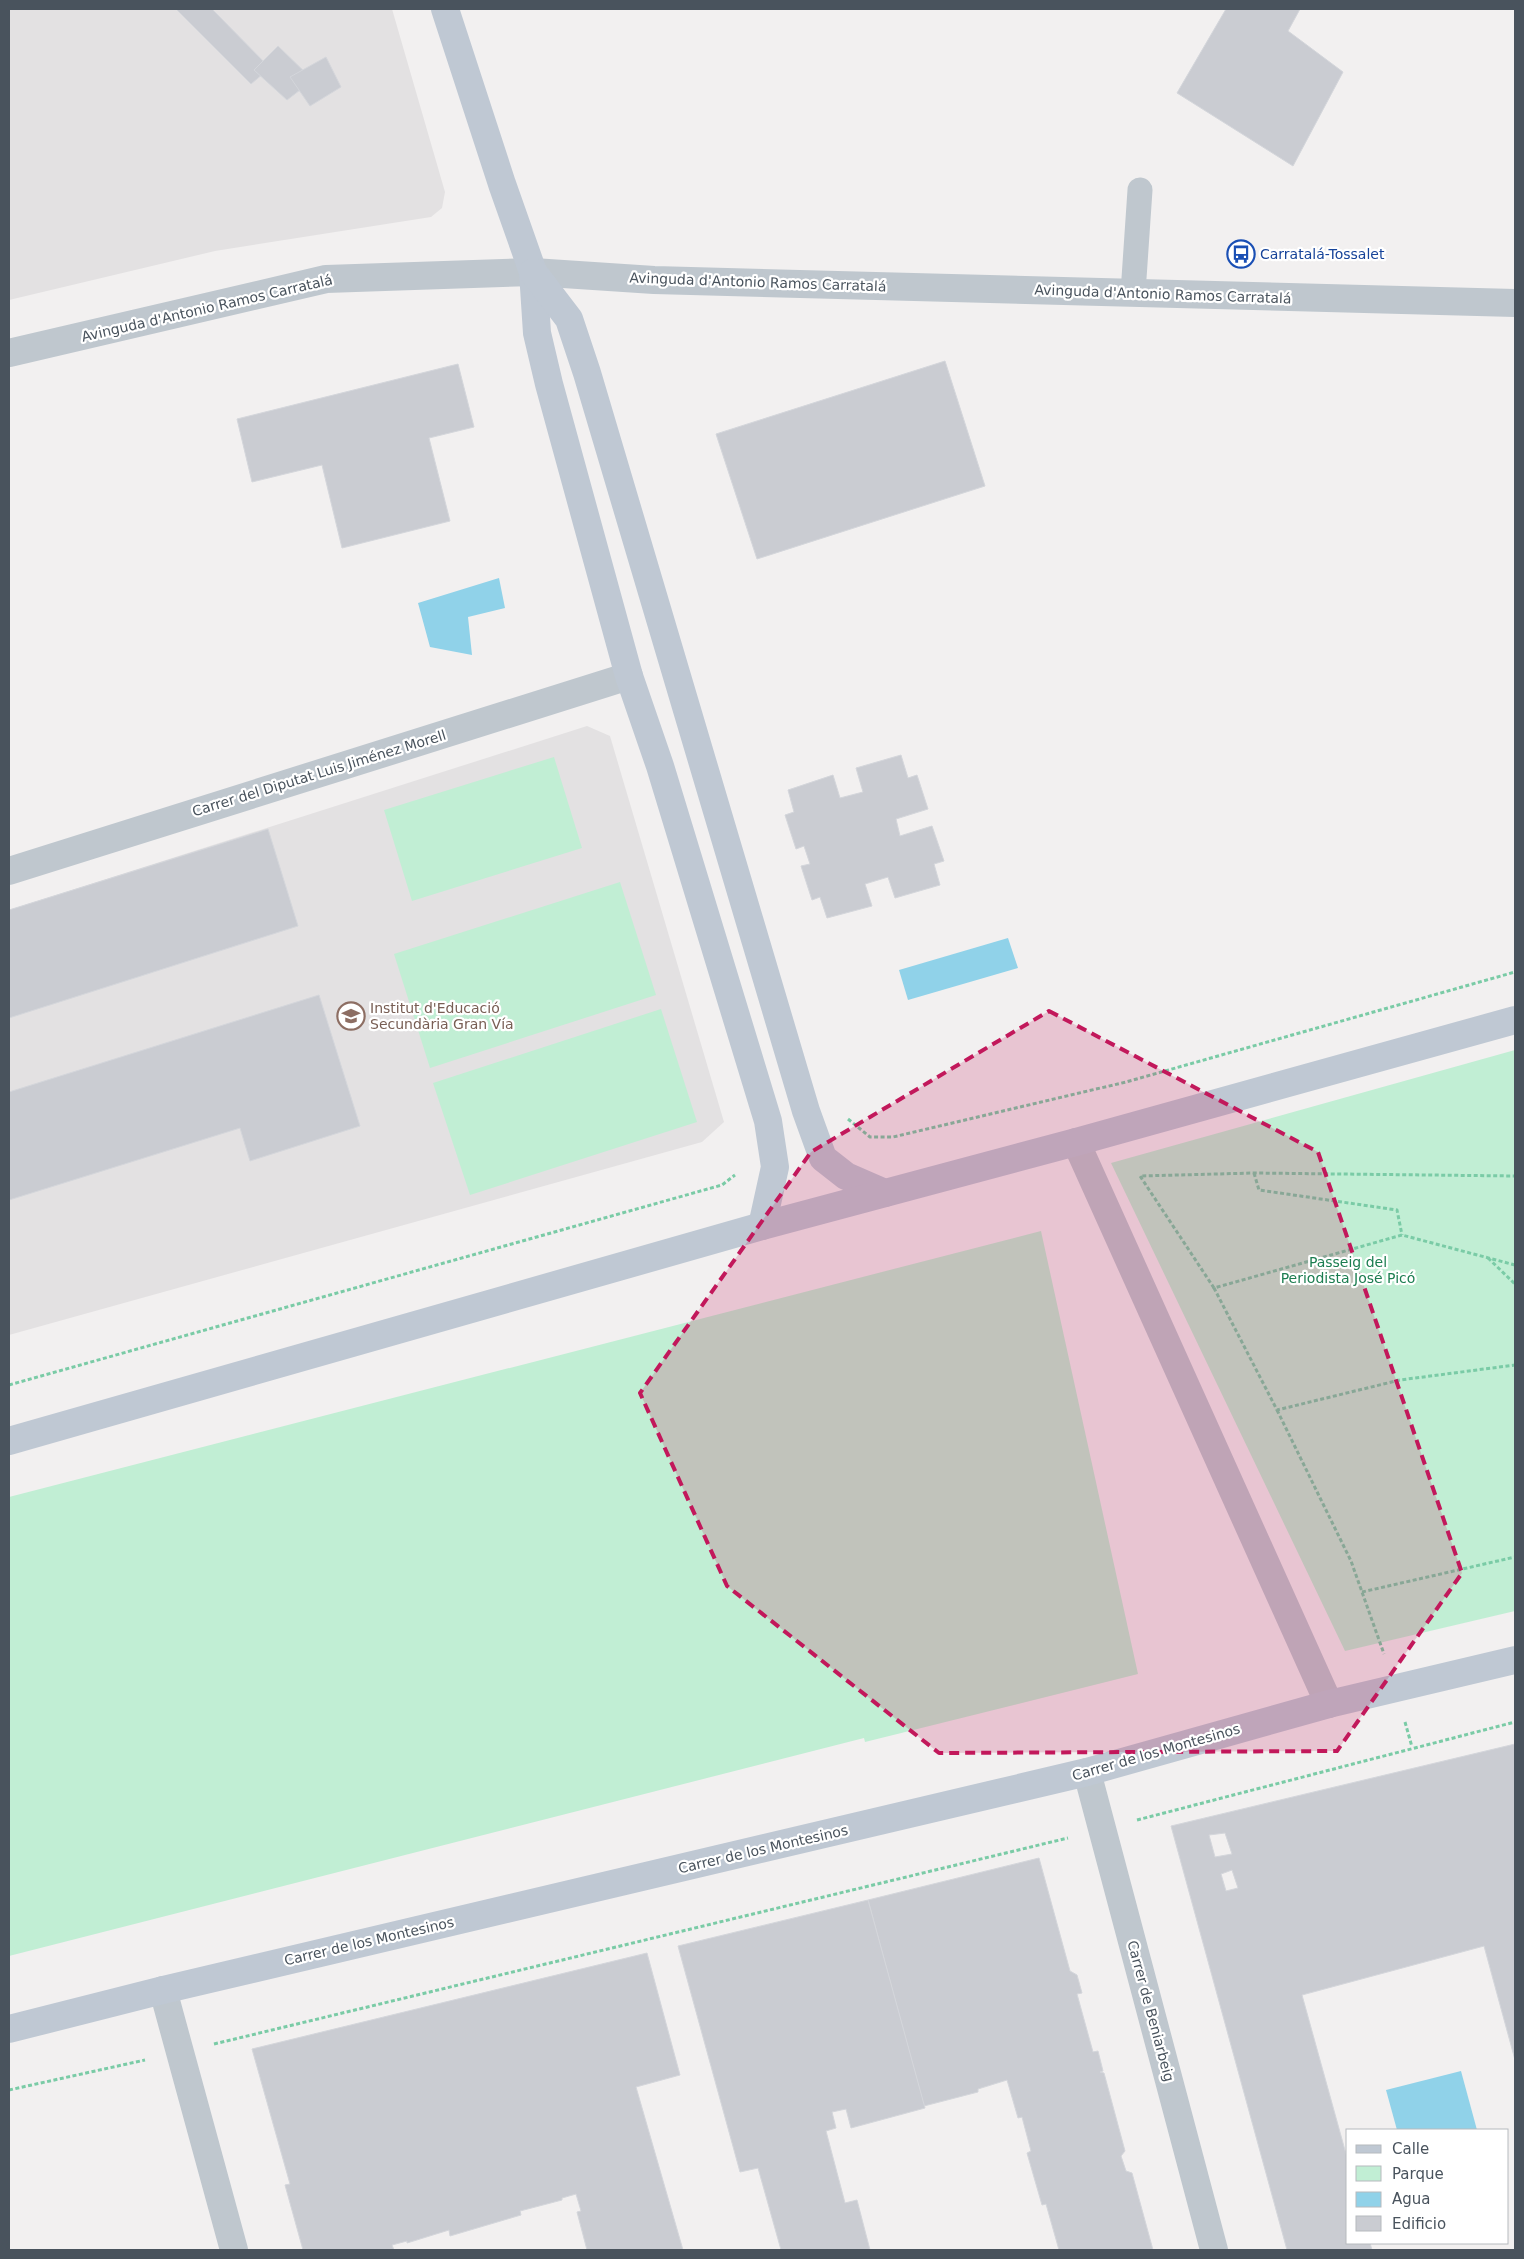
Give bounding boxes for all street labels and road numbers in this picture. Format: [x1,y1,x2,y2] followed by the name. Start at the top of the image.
[629,270,887,294] street label: Avinguda d'Antonio Ramos Carratalá
[80,271,334,345] street label: Avinguda d'Antonio Ramos Carratalá
[1034,282,1292,306] street label: Avinguda d'Antonio Ramos Carratalá
[190,727,448,819] street label: Carrer del Diputat Luis Jiménez Morell
[1070,1720,1242,1784] street label: Carrer de los Montesinos
[677,1822,849,1876] street label: Carrer de los Montesinos
[283,1914,455,1968] street label: Carrer de los Montesinos
[1124,1939,1178,2083] street label: Carrer de Beniarbeig

